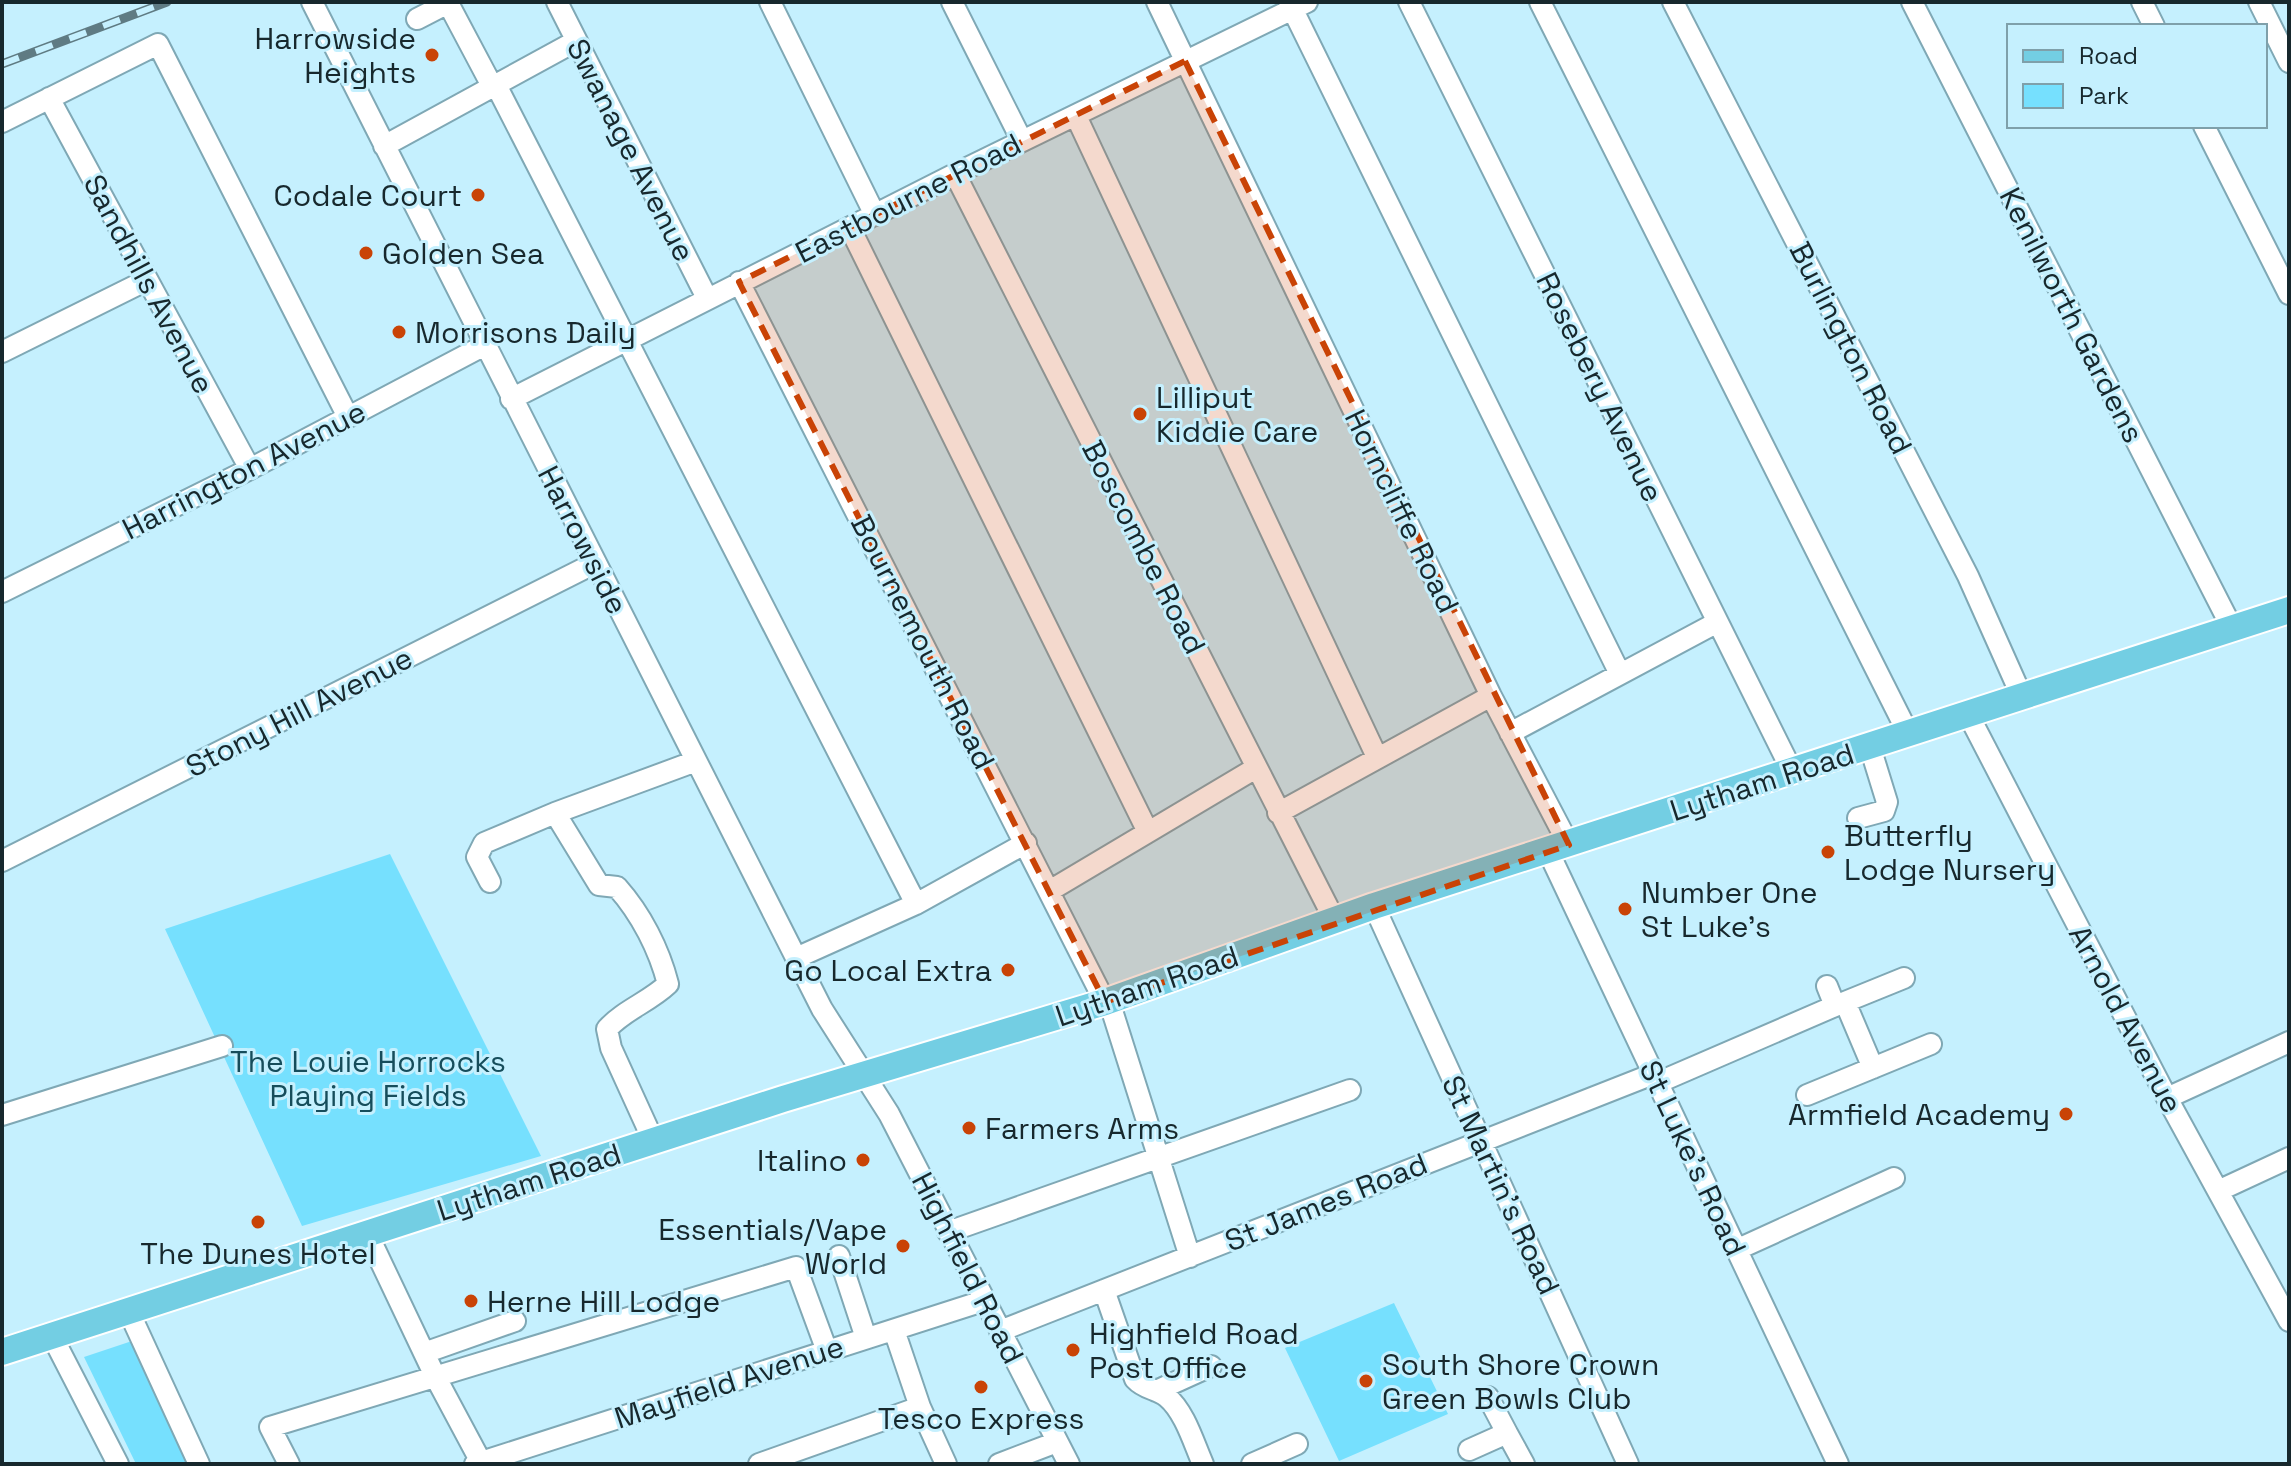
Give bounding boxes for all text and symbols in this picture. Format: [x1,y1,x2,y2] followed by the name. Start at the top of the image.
[255,19,416,92] place label: Harrowside Heights
[2007,24,2267,128] legend
[558,32,704,268] street label: Swanage Avenue
[2079,40,2138,71] text: Road
[423,46,441,64] marker: Harrowside Heights
[2079,80,2129,111] text: Park
[789,124,1027,272] street label: Eastbourne Road
[75,168,223,400] street label: Sandhills Avenue
[274,176,462,215] place label: Codale Court
[1991,181,2153,449] street label: Kenilworth Gardens
[469,186,487,204] marker: Codale Court
[382,234,544,273] place label: Golden Sea
[1781,235,1921,461] street label: Burlington Road
[357,244,375,262] marker: Golden Sea
[1527,266,1673,508] street label: Rosebery Avenue
[415,313,636,352] place label: Morrisons Daily
[390,323,408,341] marker: Morrisons Daily
[1156,378,1318,451] place label: Lilliput Kiddie Care
[116,392,372,548] street label: Harrington Avenue
[1336,403,1468,619] street label: Horncliffe Road
[1131,405,1149,423] marker: Lilliput Kiddie Care
[1073,434,1215,660] street label: Boscombe Road
[529,459,637,621] street label: Harrowside
[842,508,1004,776] street label: Bournemouth Road
[179,638,419,786] street label: Stony Hill Avenue
[1665,734,1859,830] street label: Lytham Road
[1844,816,2055,889] place label: Butterfly Lodge Nursery
[1819,843,1837,861] marker: Butterfly Lodge Nursery
[1641,873,1817,946] place label: Number One St Luke's
[1616,900,1634,918] marker: Number One St Luke's
[2060,918,2192,1120] street label: Arnold Avenue
[1050,936,1244,1036] street label: Lytham Road
[784,951,992,990] place label: Go Local Extra
[999,961,1017,979] marker: Go Local Extra
[230,1042,506,1115] park label: The Louie Horrocks Playing Fields
[1631,1054,1755,1262] street label: St Luke's Road
[1433,1069,1569,1301] street label: St Martin's Road
[1788,1095,2050,1134] place label: Armfield Academy
[2057,1105,2075,1123] marker: Armfield Academy
[985,1109,1179,1148] place label: Farmers Arms
[960,1119,978,1137] marker: Farmers Arms
[432,1134,626,1230] street label: Lytham Road
[757,1141,847,1180] place label: Italino
[1219,1144,1433,1260] street label: St James Road
[854,1151,872,1169] marker: Italino
[903,1166,1033,1370] street label: Highfield Road
[658,1210,887,1283] place label: Essentials/Vape World
[249,1213,267,1231] marker: The Dunes Hotel
[140,1234,376,1273] place label: The Dunes Hotel
[894,1237,912,1255] marker: Essentials/Vape World
[487,1282,720,1321] place label: Herne Hill Lodge
[462,1292,480,1310] marker: Herne Hill Lodge
[1089,1314,1299,1387] place label: Highfield Road Post Office
[609,1327,849,1437] street label: Mayfield Avenue
[1064,1341,1082,1359] marker: Highfield Road Post Office
[1382,1345,1659,1418] place label: South Shore Crown Green Bowls Club
[1357,1372,1375,1390] marker: South Shore Crown Green Bowls Club
[972,1378,990,1396] marker: Tesco Express
[878,1399,1084,1438] place label: Tesco Express

